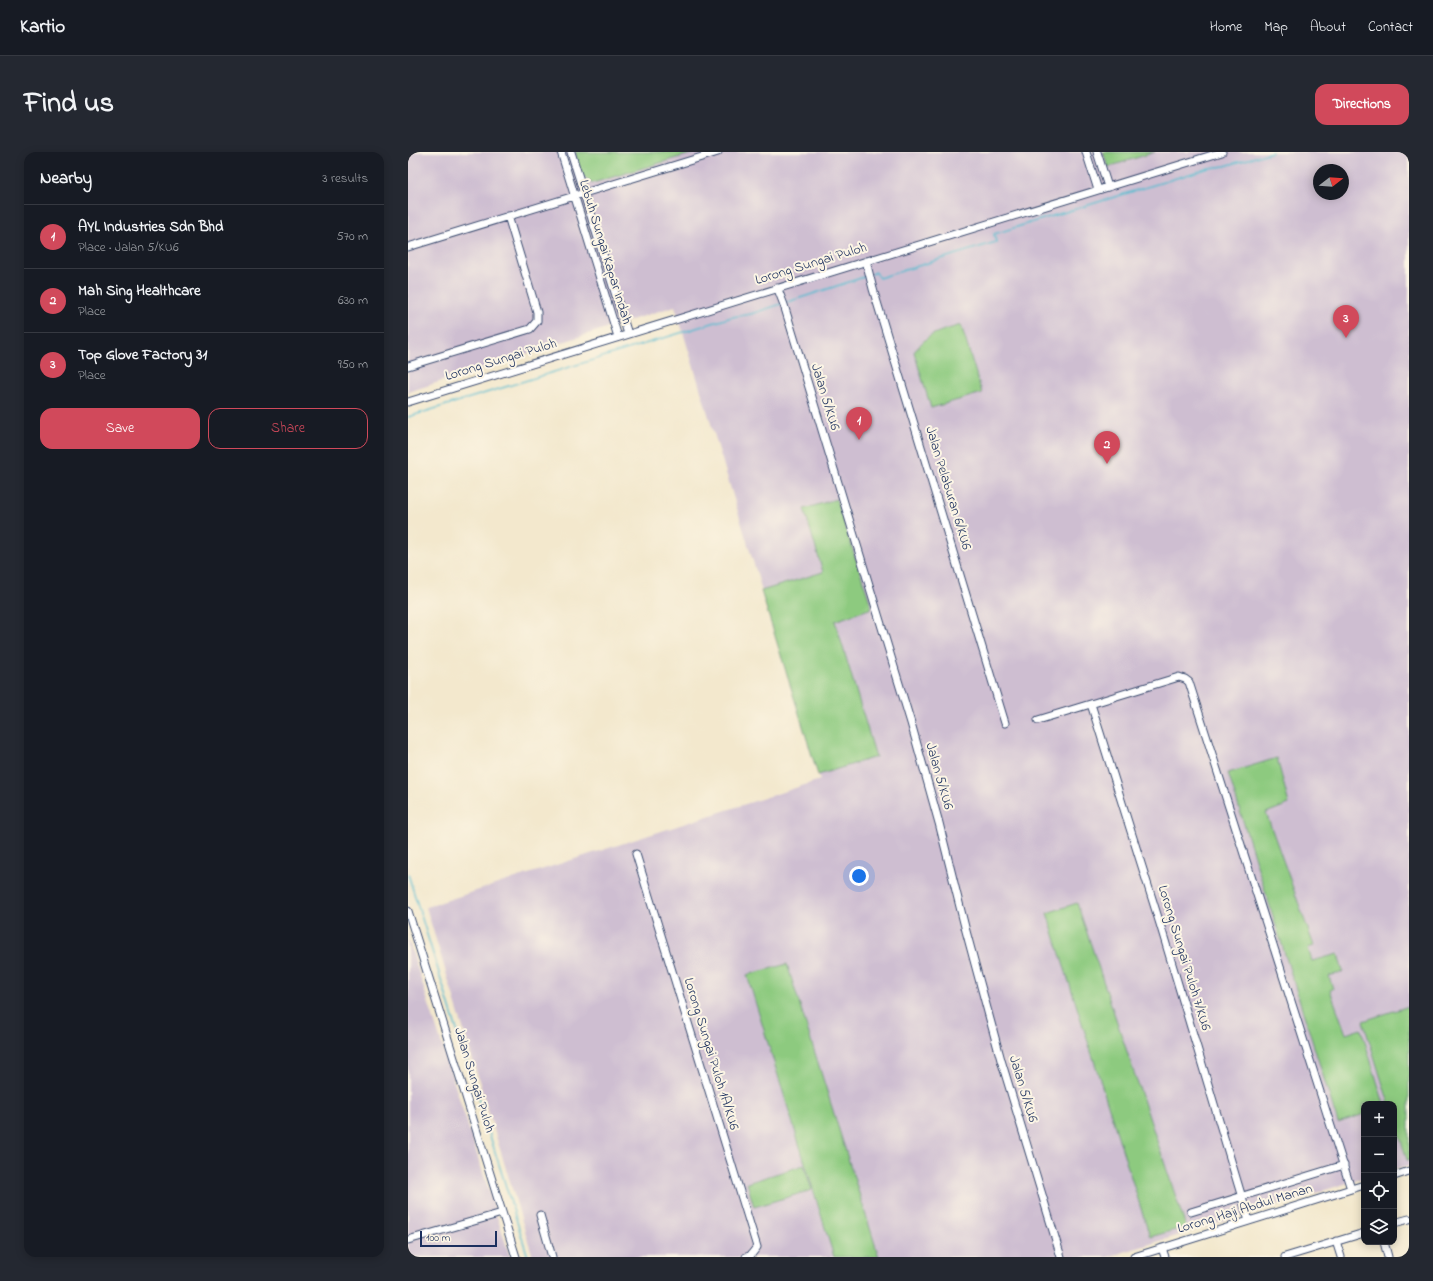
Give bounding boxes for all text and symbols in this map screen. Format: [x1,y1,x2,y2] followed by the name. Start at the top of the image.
[20,14,65,41] text: Kartio
[1210,17,1242,38] text: Home
[1264,17,1288,38] text: Map
[1310,17,1346,38] text: About
[1368,17,1413,38] text: Contact
[24,84,114,125] text: Find us
[1315,84,1409,125] button: Directions
[1313,164,1349,200] north arrow
[40,166,92,191] text: Nearby
[322,169,368,188] text: 3 results
[572,177,637,327] street label: Lebuh Sungai Kapar Indah
[78,216,223,238] text: AYL Industries Sdn Bhd
[51,227,55,246] text: 1
[336,227,368,246] text: 570 m
[753,237,870,292] street label: Lorong Sungai Puloh
[78,238,179,257] text: Place · Jalan 5/KU6
[78,280,201,302] text: Mah Sing Healthcare
[50,291,56,310] text: 2
[338,291,368,310] text: 630 m
[78,302,106,321] text: Place
[1333,305,1359,338] pin: 3
[443,333,560,388] street label: Lorong Sungai Puloh
[78,344,207,366] text: Top Glove Factory 31
[50,355,56,374] text: 3
[338,355,368,374] text: 950 m
[805,361,845,433] street label: Jalan 5/KU6
[78,366,106,385] text: Place
[846,407,872,440] pin: 1
[40,408,200,449] button: Save
[208,408,368,449] button: Share
[919,424,977,552] street label: Jalan Pelaburan 6/KU6
[1094,431,1120,464] pin: 2
[919,740,959,812] street label: Jalan 5/KU6
[849,866,869,886] your location
[1151,883,1216,1034] street label: Lorong Sungai Puloh 7/KU6
[677,975,744,1133] street label: Lorong Sungai Puloh 1A/KU6
[447,1025,500,1136] street label: Jalan Sungai Puloh
[1003,1053,1043,1125] street label: Jalan 5/KU6
[1361,1101,1397,1245] map controls
[1361,1101,1397,1137] button: +
[1361,1137,1397,1173] button: −
[1361,1173,1397,1209] button: locate
[1175,1178,1316,1241] street label: Lorong Haji Abdul Manan
[1361,1209,1397,1245] button: layers
[420,1229,497,1248] scale bar
[426,1230,450,1246] text: 100 m

